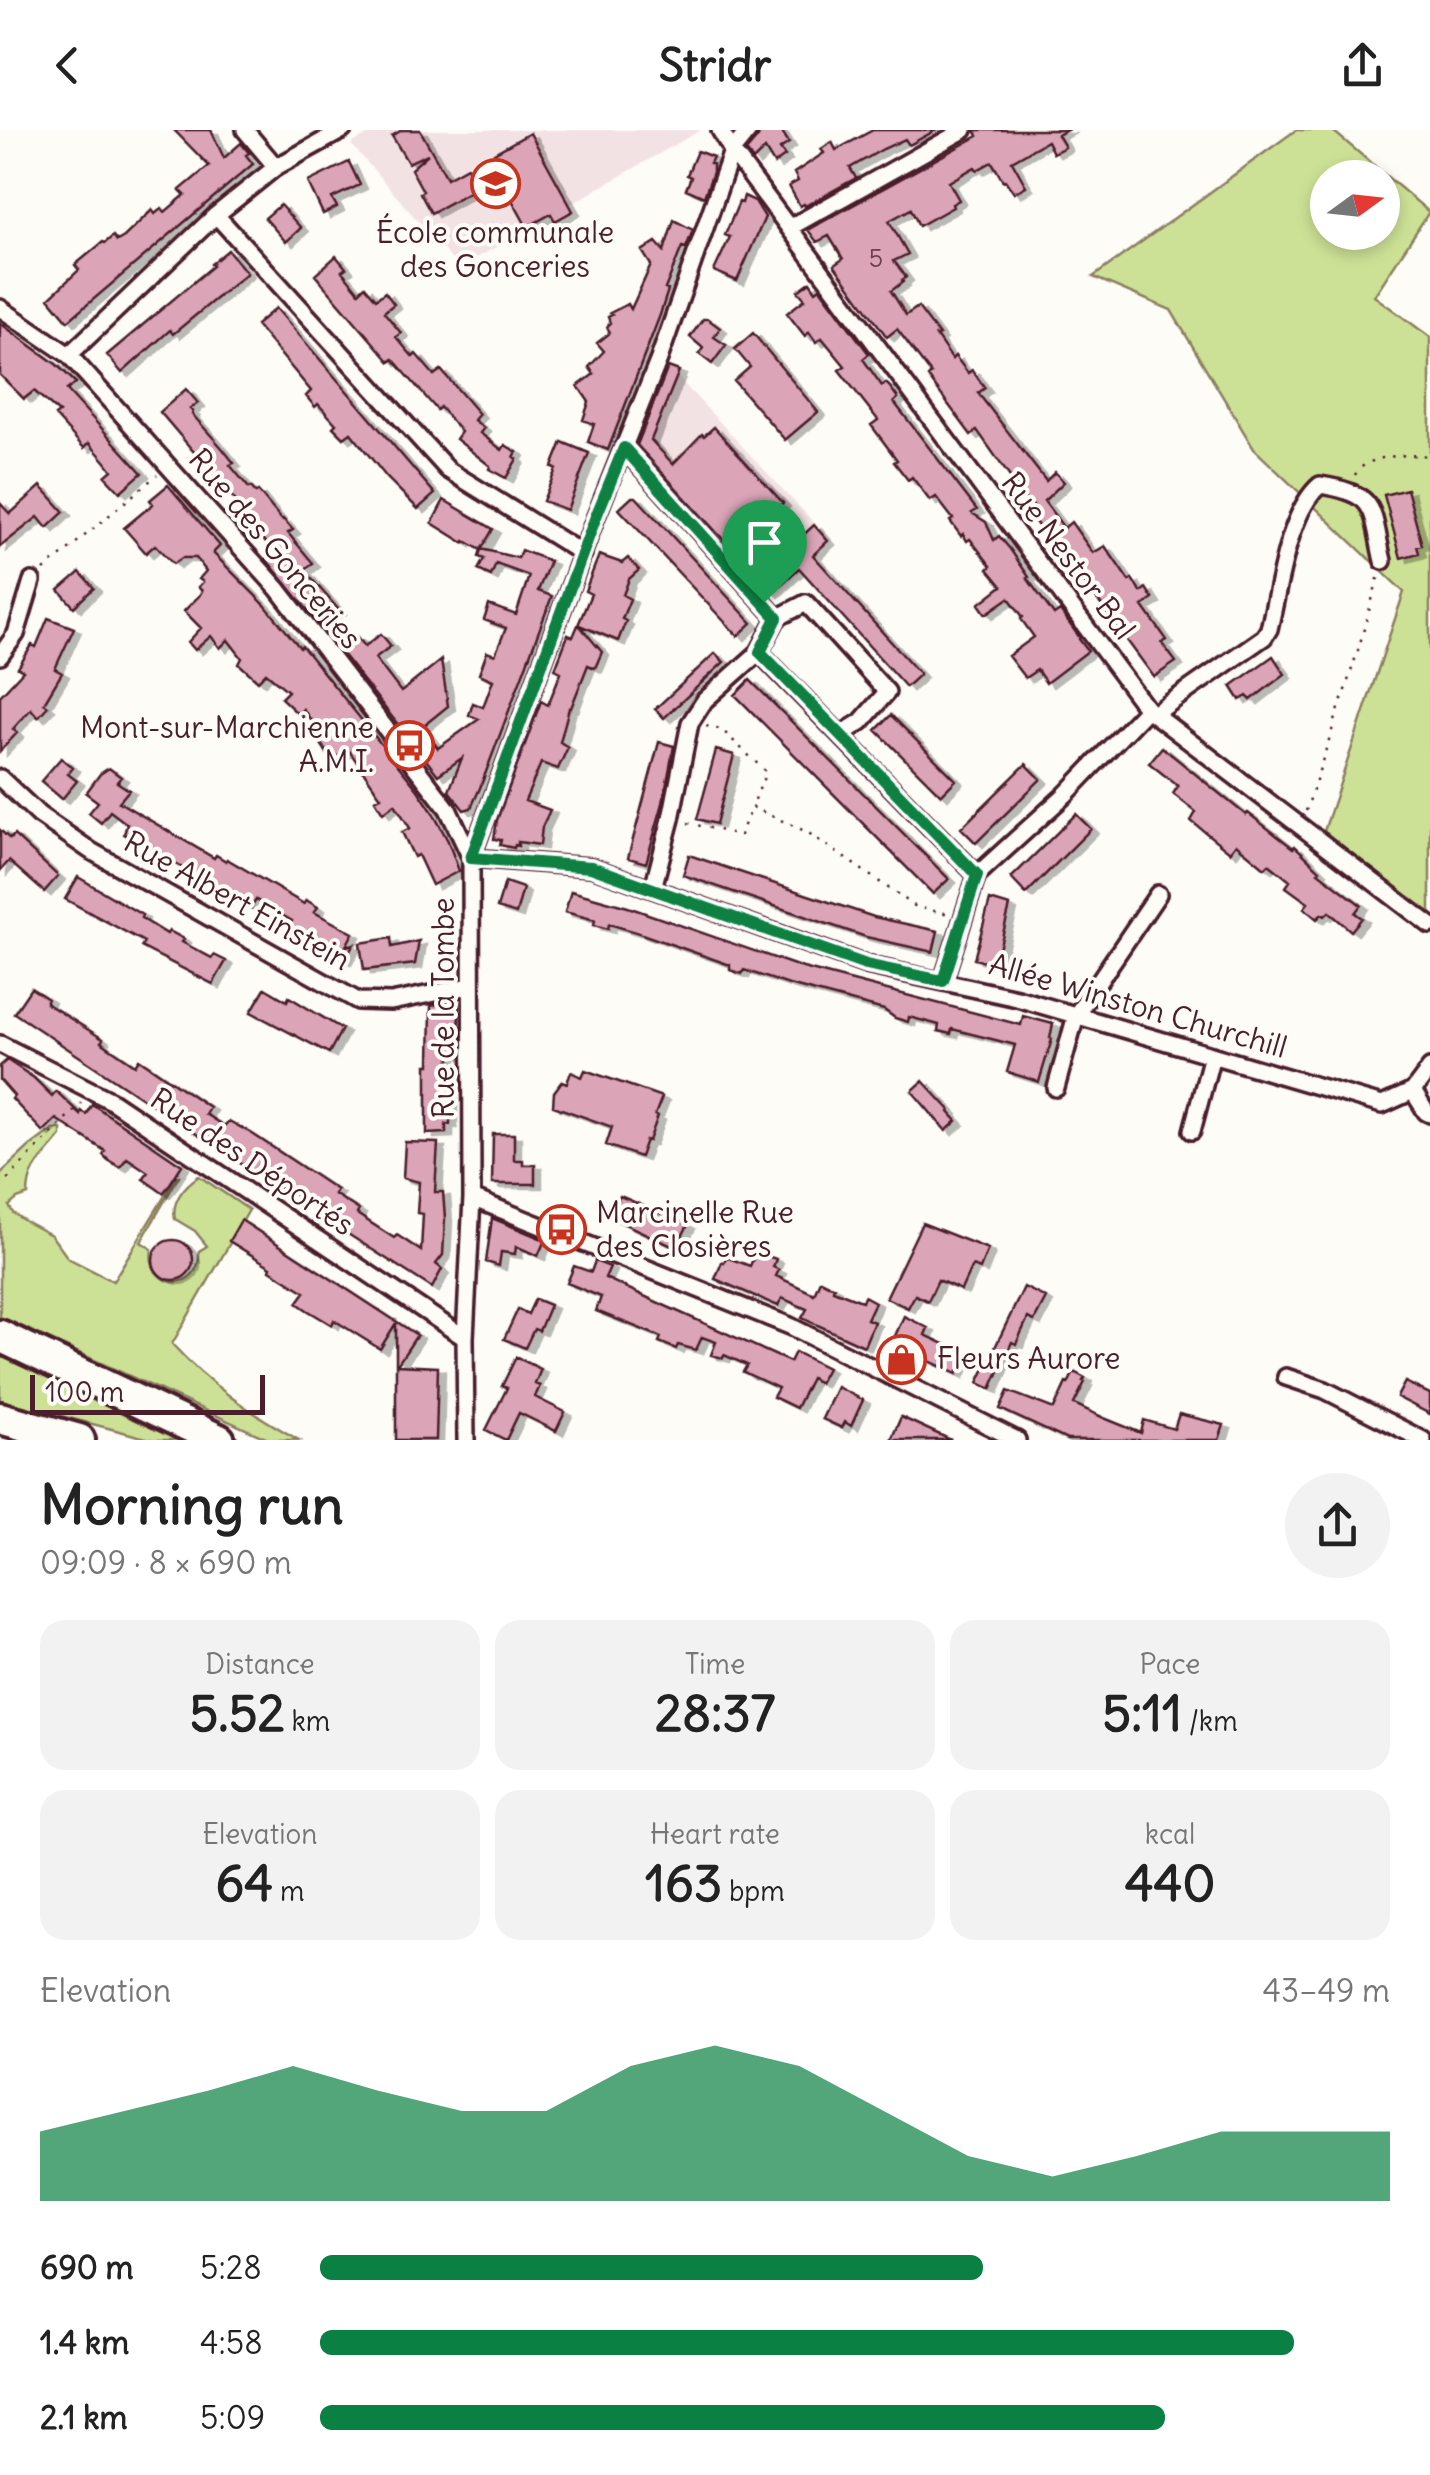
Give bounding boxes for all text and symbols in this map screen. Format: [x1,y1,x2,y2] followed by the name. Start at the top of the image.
[659,37,771,93] text: Stridr
[40,38,95,93] icon: back
[1335,38,1390,93] icon: share
[469,158,521,210] school or university icon: École communale des Gonceries
[1310,160,1400,250] north arrow
[1310,160,1400,250] map controls
[376,213,614,285] place label: École communale des Gonceries
[869,242,883,274] house number: 5
[181,441,371,656] street label: Rue des Gonceries
[994,464,1144,647] street label: Rue Nestor Bal
[722,500,807,603] pin
[737,515,792,570] icon: arrive
[80,708,374,780] place label: Mont-sur-Marchienne A.M.I.
[383,719,435,771] bus stop icon: Mont-sur-Marchienne A.M.I.
[118,822,357,978] street label: Rue Albert Einstein
[424,897,462,1119] street label: Rue de la Tombe
[985,944,1291,1066] street label: Allée Winston Churchill
[144,1079,362,1243] street label: Rue des Déportés
[596,1193,794,1265] place label: Marcinelle Rue des Closières
[535,1204,587,1256] bus stop icon: Marcinelle Rue des Closières
[876,1333,928,1385] shop icon: Fleurs Aurore
[937,1339,1121,1377] place label: Fleurs Aurore
[30,1370,265,1414] scale bar
[45,1374,124,1410] text: 100 m
[40,1470,344,1539] text: Morning run
[1285,1473,1390,1578] button: share
[40,1542,292,1583] text: 09:09 · 8 × 690 m
[205,1646,315,1682] text: Distance
[685,1646,745,1682] text: Time
[1140,1646,1200,1682] text: Pace
[190,1682,285,1745] text: 5.52
[655,1682,775,1745] text: 28:37
[1102,1682,1182,1745] text: 5:11
[285,1703,330,1739] text: km
[1182,1703,1238,1739] text: /km
[203,1816,317,1852] text: Elevation
[650,1816,780,1852] text: Heart rate
[1145,1816,1195,1852] text: kcal
[216,1852,273,1915] text: 64
[645,1852,722,1915] text: 163
[1125,1852,1215,1915] text: 440
[273,1873,304,1909] text: m
[722,1873,785,1909] text: bpm
[40,1970,171,2011] text: Elevation
[1263,1970,1390,2011] text: 43–49 m
[40,2247,134,2288] text: 690 m
[200,2247,262,2288] text: 5:28
[40,2322,129,2363] text: 1.4 km
[200,2322,263,2363] text: 4:58
[40,2397,128,2438] text: 2.1 km
[200,2397,265,2438] text: 5:09

